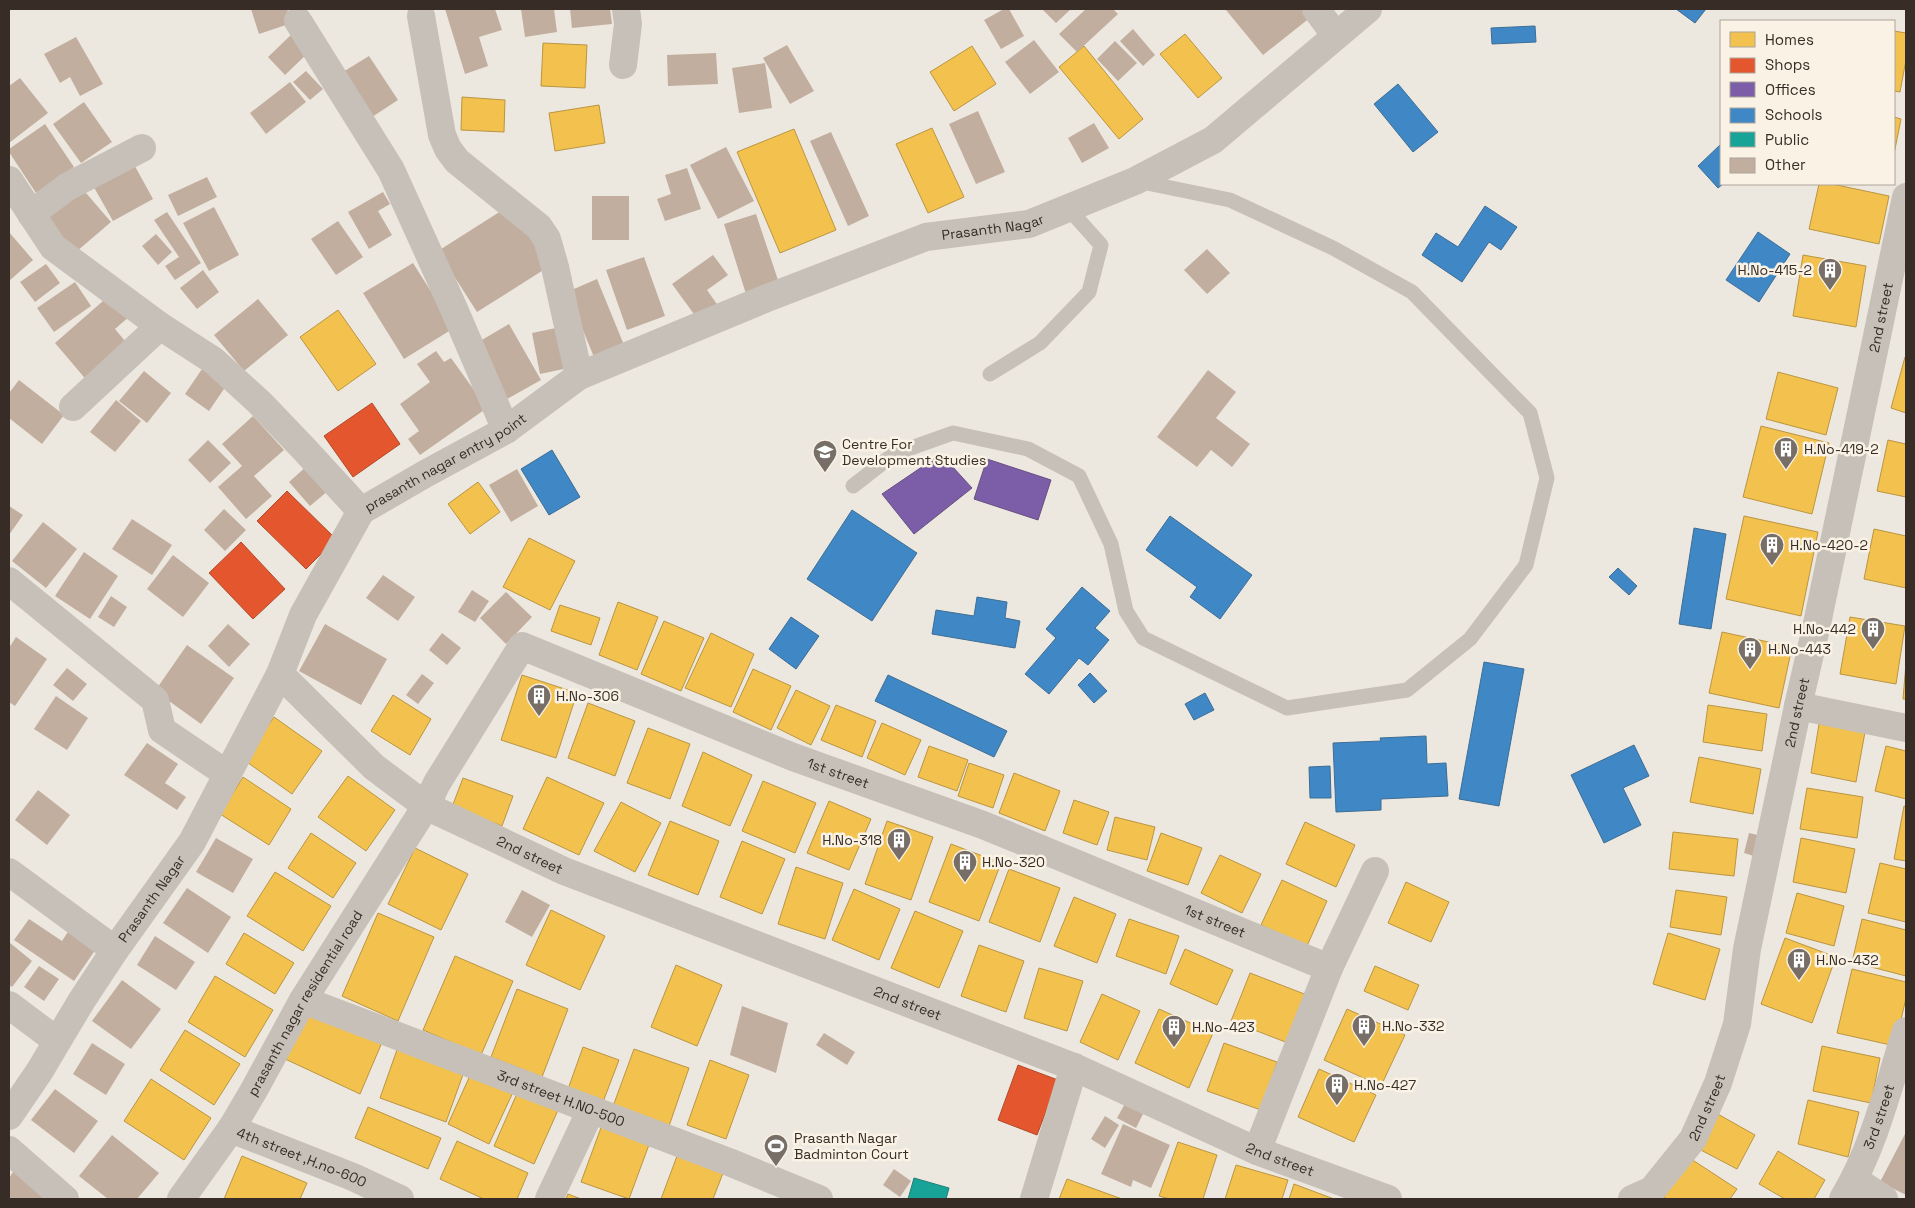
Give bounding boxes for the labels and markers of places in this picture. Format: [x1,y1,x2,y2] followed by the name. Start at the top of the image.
[1817,257,1843,291] building icon: H.No-415-2
[1737,261,1812,279] place label: H.No-415-2
[842,435,986,469] place label: Centre For Development Studies
[1773,436,1799,470] building icon: H.No-419-2
[812,439,838,473] school or university icon: Centre For Development Studies
[1804,440,1879,458] place label: H.No-419-2
[1759,532,1785,566] building icon: H.No-420-2
[1790,536,1868,554] place label: H.No-420-2
[1860,616,1886,650] building icon: H.No-442
[1793,620,1856,638] place label: H.No-442
[1737,636,1763,670] building icon: H.No-443
[1768,640,1831,658] place label: H.No-443
[526,683,552,717] building icon: H.No-306
[556,687,619,705] place label: H.No-306
[886,827,912,861] building icon: H.No-318
[822,831,882,849] place label: H.No-318
[952,849,978,883] building icon: H.No-320
[982,853,1045,871] place label: H.No-320
[1786,947,1812,981] building icon: H.No-432
[1816,951,1879,969] place label: H.No-432
[1351,1013,1377,1047] building icon: H.No-332
[1161,1014,1187,1048] building icon: H.No-423
[1382,1017,1444,1035] place label: H.No-332
[1192,1018,1255,1036] place label: H.No-423
[1324,1072,1350,1106] building icon: H.No-427
[1354,1076,1416,1094] place label: H.No-427
[794,1129,909,1163] place label: Prasanth Nagar Badminton Court
[763,1133,789,1167] sports icon: Prasanth Nagar Badminton Court

